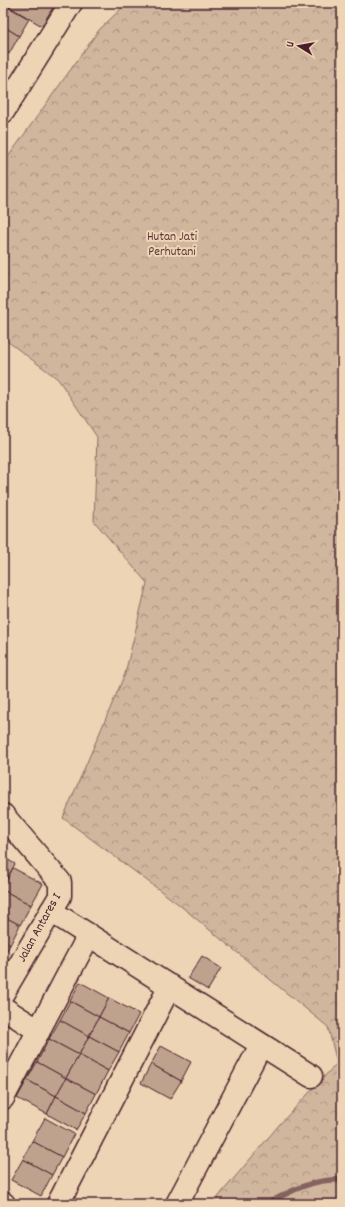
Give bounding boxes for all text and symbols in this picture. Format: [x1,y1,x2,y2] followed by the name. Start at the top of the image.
[279,26,319,66] north arrow
[283,40,300,49] text: U
[147,228,198,262] park label: Hutan Jati Perhutani
[13,890,67,966] street label: Jalan Antares I

